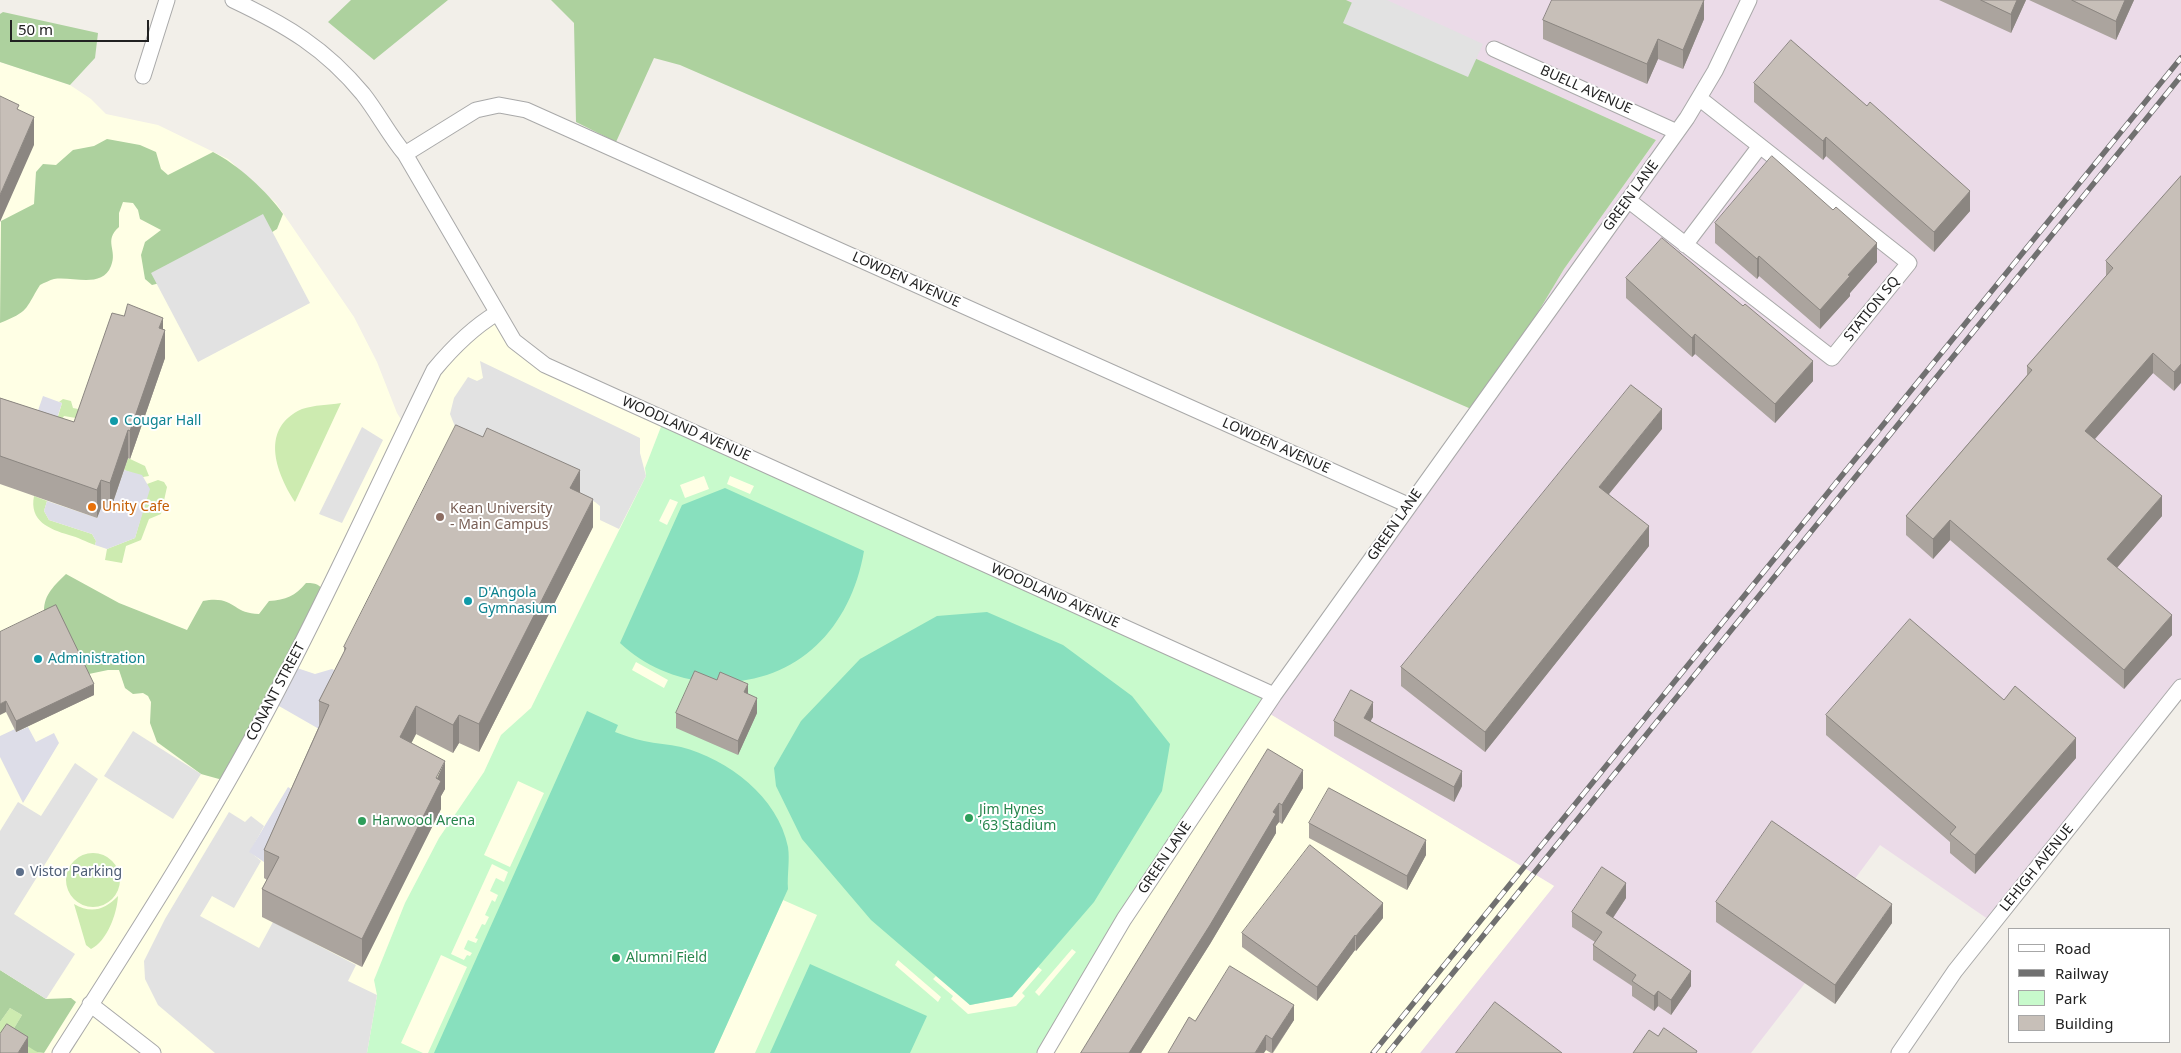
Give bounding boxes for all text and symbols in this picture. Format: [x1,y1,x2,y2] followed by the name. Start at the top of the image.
[12,10,151,42] scale bar
[18,19,53,39] text: 50 m
[1538,62,1634,118] street label: BUELL AVENUE
[1600,157,1662,235] street label: GREEN LANE
[849,249,963,311] street label: LOWDEN AVENUE
[1841,273,1903,345] street label: STATION SQ
[619,393,753,465] street label: WOODLAND AVENUE
[124,413,201,429] place label: Cougar Hall
[108,415,120,427] marker: Cougar Hall
[1219,415,1333,477] street label: LOWDEN AVENUE
[1364,486,1426,564] street label: GREEN LANE
[102,499,170,515] place label: Unity Cafe
[86,501,98,513] marker: Unity Cafe
[450,501,553,534] place label: Kean University - Main Campus
[434,511,446,523] marker: Kean University - Main Campus
[988,560,1122,632] street label: WOODLAND AVENUE
[478,585,557,618] place label: D'Angola Gymnasium
[462,595,474,607] marker: D'Angola Gymnasium
[243,640,309,744] street label: CONANT STREET
[48,651,145,667] place label: Administration
[32,653,44,665] marker: Administration
[979,802,1056,834] place label: Jim Hynes '63 Stadium
[963,812,975,824] marker: Jim Hynes '63 Stadium
[372,813,475,829] place label: Harwood Arena
[356,815,368,827] marker: Harwood Arena
[1135,819,1195,897] street label: GREEN LANE
[1997,821,2077,915] street label: LEHIGH AVENUE
[30,864,122,880] place label: Vistor Parking
[14,866,26,878] marker: Vistor Parking
[2008,928,2171,1043] legend
[2055,938,2091,958] text: Road
[626,950,707,966] place label: Alumni Field
[610,952,622,964] marker: Alumni Field
[2055,963,2108,983] text: Railway
[2055,988,2087,1008] text: Park
[2055,1013,2113,1033] text: Building

